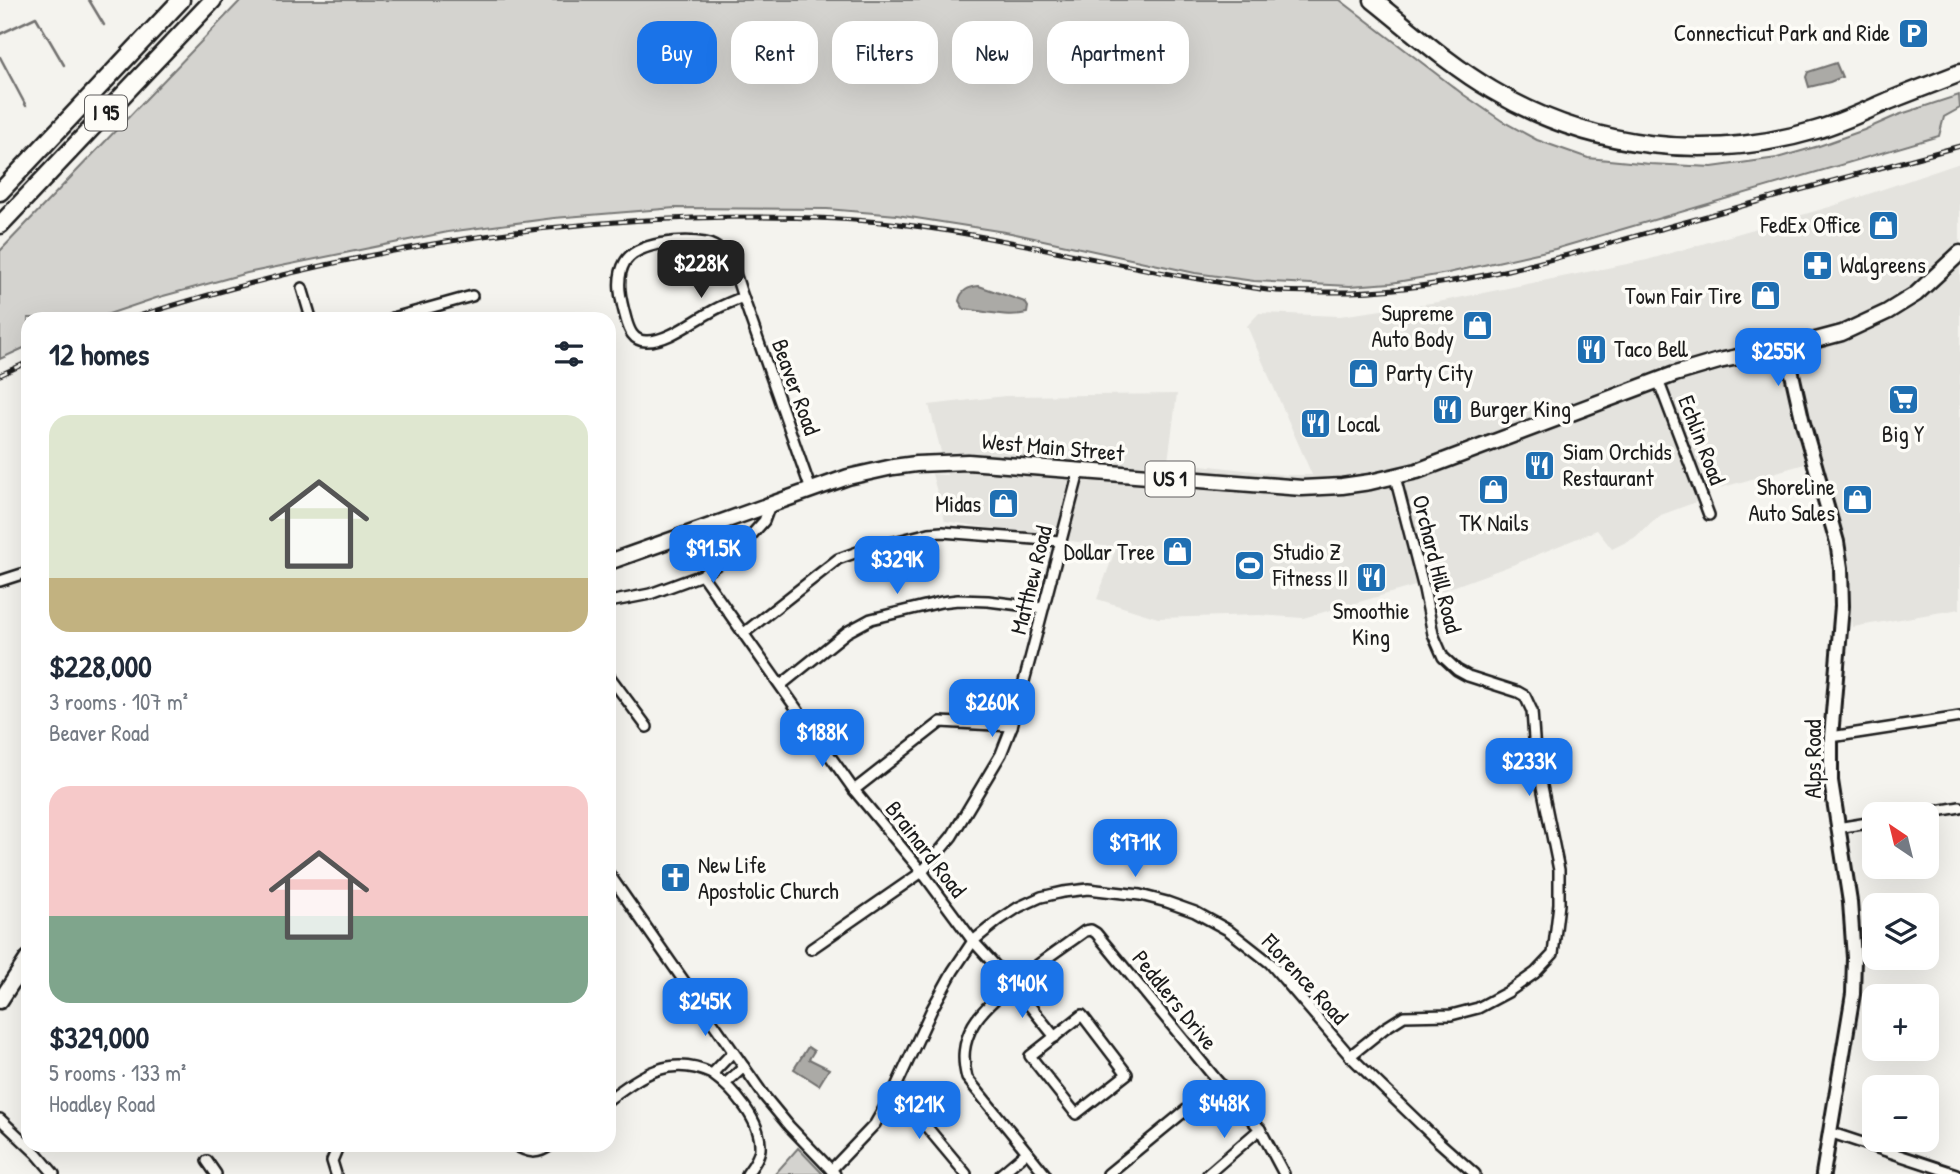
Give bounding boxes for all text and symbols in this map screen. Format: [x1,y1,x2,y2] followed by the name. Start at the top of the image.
[1896,16,1930,50] parking icon: Connecticut Park and Ride
[1674,17,1890,48] place label: Connecticut Park and Ride
[637,21,717,84] chip: Buy
[731,21,818,84] chip: Rent
[832,21,938,84] chip: Filters
[952,21,1033,84] chip: New
[1047,21,1189,84] chip: Apartment
[85,96,127,130] road number: I 95
[1867,208,1901,242] shop icon: FedEx Office
[1759,209,1861,240] place label: FedEx Office
[652,240,750,300] pin: $228K
[673,247,729,278] text: $228K
[1800,248,1834,282] pharmacy icon: Walgreens
[1840,249,1926,280] place label: Walgreens
[1748,279,1782,313] shop icon: Town Fair Tire
[1625,280,1742,311] place label: Town Fair Tire
[1371,297,1454,354] place label: Supreme Auto Body
[1460,309,1494,343] shop icon: Supreme Auto Body
[1729,328,1827,388] pin: $255K
[1574,332,1608,366] restaurant icon: Taco Bell
[1614,333,1689,364] place label: Taco Bell
[49,334,149,374] text: 12 homes
[550,335,588,373] icon: filters
[765,335,828,439] street label: Beaver Road
[1751,335,1805,366] text: $255K
[1346,356,1380,390] shop icon: Party City
[1386,357,1474,388] place label: Party City
[1886,383,1920,417] supermarket icon: Big Y
[1671,391,1734,489] street label: Echlin Road
[1430,392,1464,426] restaurant icon: Burger King
[1470,393,1571,424] place label: Burger King
[1298,407,1332,441] restaurant icon: Local
[1338,408,1381,439] place label: Local
[1882,418,1924,449] place label: Big Y
[981,425,1126,468] street label: West Main Street
[1563,436,1672,493] place label: Siam Orchids Restaurant
[1523,448,1557,482] restaurant icon: Siam Orchids Restaurant
[256,461,382,587] icon: home
[1146,462,1194,496] road number: US 1
[1748,471,1835,528] place label: Shoreline Auto Sales
[1477,472,1511,506] shop icon: TK Nails
[1841,483,1875,517] shop icon: Shoreline Auto Sales
[987,487,1021,521] shop icon: Midas
[935,488,981,519] place label: Midas
[1405,492,1470,636] street label: Orchard Hill Road
[1459,507,1529,538] place label: TK Nails
[1002,522,1059,637] street label: Matthew Road
[656,526,770,585] pin: $91.5K
[685,532,741,563] text: $91.5K
[1161,535,1195,569] shop icon: Dollar Tree
[848,536,946,596] pin: $329K
[1064,536,1155,567] place label: Dollar Tree
[1272,536,1348,593] place label: Studio Z Fitness II
[870,543,924,574] text: $329K
[1233,548,1267,582] sports icon: Studio Z Fitness II
[1354,560,1388,594] restaurant icon: Smoothie King
[1333,595,1409,652] place label: Smoothie King
[49,646,152,686] text: $228,000
[943,680,1041,739] pin: $260K
[49,686,188,717] text: 3 rooms · 107 m²
[965,686,1019,717] text: $260K
[773,710,871,769] pin: $188K
[796,716,848,747] text: $188K
[49,717,149,748] text: Beaver Road
[1797,719,1828,799] street label: Alps Road
[1480,738,1578,798] pin: $233K
[1501,745,1557,776] text: $233K
[879,794,974,904] street label: Brainard Road
[1862,802,1939,878] north arrow
[1862,802,1939,1152] map controls
[1086,820,1184,879] pin: $171K
[1109,826,1161,857] text: $171K
[256,832,382,958] icon: home
[698,849,839,906] place label: New Life Apostolic Church
[658,861,692,895] church icon: New Life Apostolic Church
[1862,893,1939,970] button: layers
[1255,926,1355,1031] street label: Florence Road
[1126,943,1225,1056] street label: Peddlers Drive
[973,960,1071,1020] pin: $140K
[997,967,1047,998] text: $140K
[656,978,754,1038] pin: $245K
[1862,984,1939,1061] button: +
[679,985,731,1016] text: $245K
[49,1017,149,1057] text: $329,000
[49,1057,186,1088] text: 5 rooms · 133 m²
[1862,1075,1939,1152] button: −
[1175,1080,1273,1140] pin: $448K
[870,1082,968,1141] pin: $121K
[1199,1087,1249,1118] text: $448K
[49,1088,155,1119] text: Hoadley Road
[893,1088,945,1119] text: $121K

